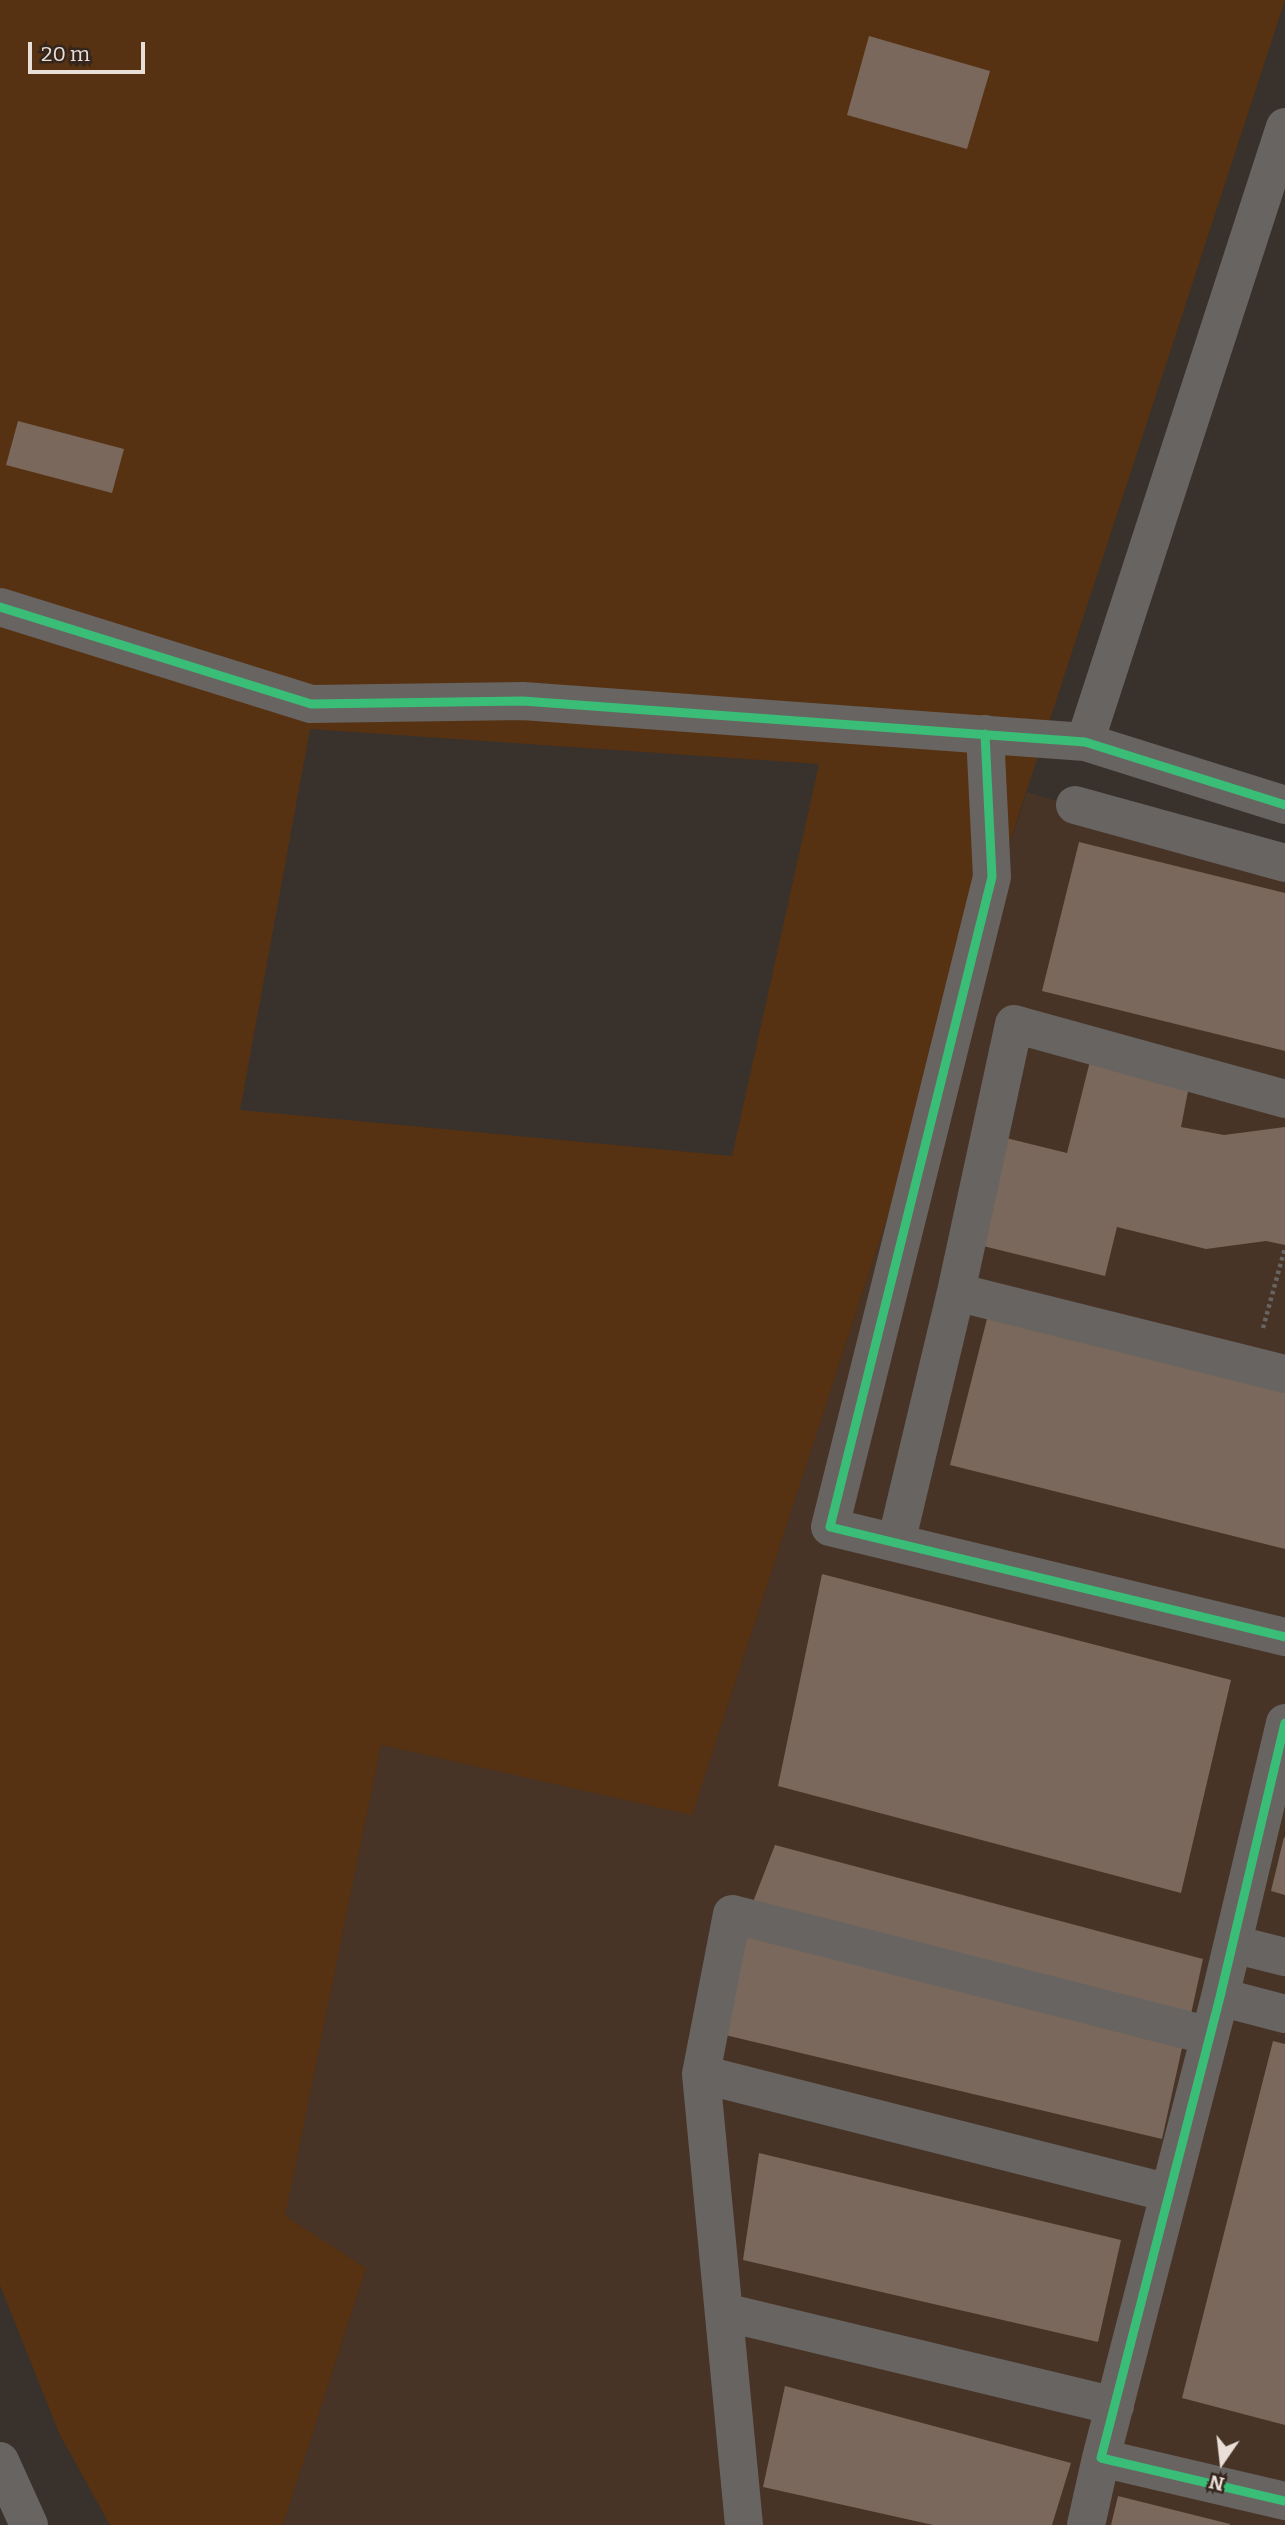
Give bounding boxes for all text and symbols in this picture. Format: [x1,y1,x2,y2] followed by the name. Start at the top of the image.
[32,28,149,72] scale bar
[41,41,90,67] text: 20 m
[1187,2427,1257,2497] north arrow
[1207,2470,1227,2496] text: N

